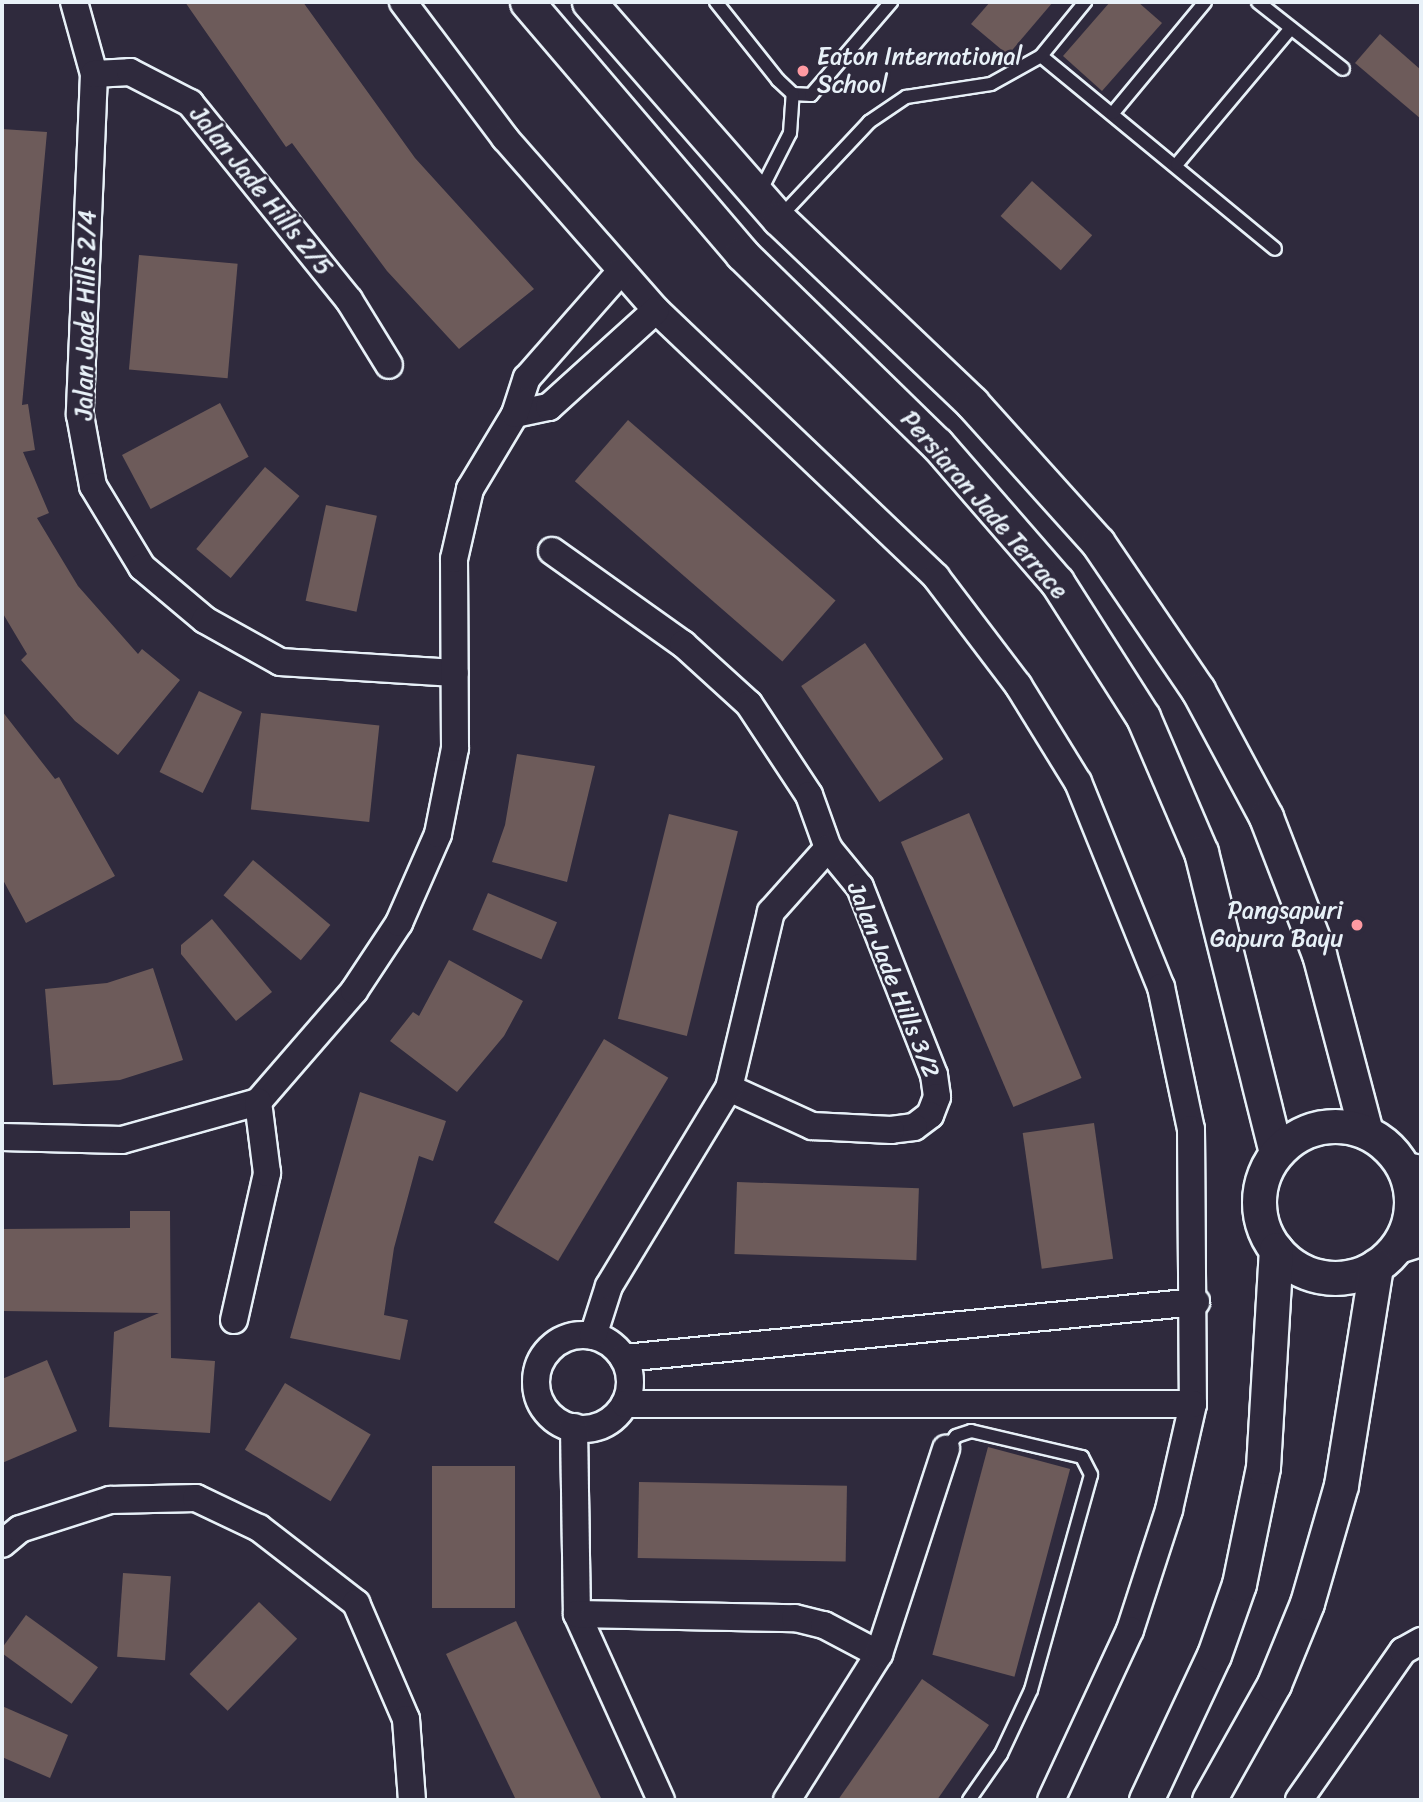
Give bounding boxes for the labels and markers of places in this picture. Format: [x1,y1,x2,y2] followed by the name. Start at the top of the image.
[817,43,1026,99] place label: Eaton International School
[795,63,811,79] marker: Eaton International School
[1210,897,1343,953] place label: Pangsapuri Gapura Bayu
[1349,917,1365,933] marker: Pangsapuri Gapura Bayu

